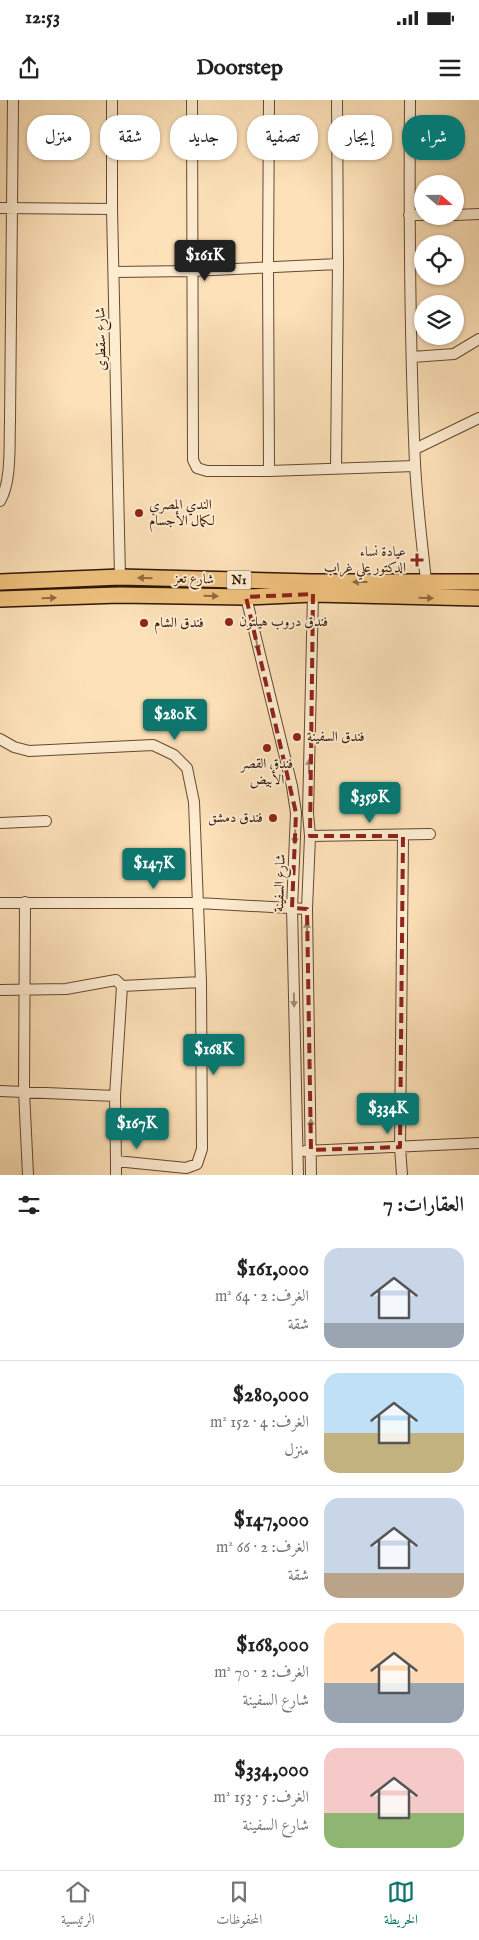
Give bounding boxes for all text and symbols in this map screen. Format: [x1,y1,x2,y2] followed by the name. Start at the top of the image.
[25,6,60,30] text: 12:53
[15,54,43,82] icon: share
[196,54,283,82] text: Doorstep
[436,54,464,82] icon: menu
[27,115,90,160] chip: منزل
[100,115,160,160] chip: شقة
[170,115,237,160] chip: جديد
[247,115,318,160] chip: تصفية
[328,115,392,160] chip: إيجار
[402,115,465,160] chip: شراء
[414,175,464,225] north arrow
[414,175,464,345] map controls
[414,235,464,285] button: locate
[170,240,240,282] pin: $161K
[185,246,225,266] text: $161K
[414,295,464,345] button: layers
[91,307,113,371] street label: شارع سقطرى
[149,496,215,533] place label: الندي المصري لكمال الأجسام
[133,507,145,519] marker: الندي المصري لكمال الأجسام
[324,543,406,580] place label: عيادة نساء الدكتور علي غراب
[410,553,424,567] marker: عيادة نساء الدكتور علي غراب
[172,569,214,591] street label: شارع تعز
[226,570,252,590] road number: N1
[137,574,153,582] one-way arrow
[352,578,368,586] one-way arrow
[41,593,57,601] one-way arrow
[203,593,219,601] one-way arrow
[418,594,434,602] one-way arrow
[239,613,328,631] place label: فندق دروب هيلتون
[154,614,204,635] place label: فندق الشام
[223,616,235,628] marker: فندق دروب هيلتون
[138,617,150,629] marker: فندق الشام
[253,637,261,652] one-way arrow
[140,698,210,741] pin: $280K
[154,705,196,725] text: $280K
[307,728,365,746] place label: فندق السفينة
[291,731,303,743] marker: فندق السفينة
[261,742,273,754] marker: فندق القصر الأبيض
[239,755,293,789] place label: فندق القصر الأبيض
[305,758,313,774] one-way arrow
[335,782,405,824] pin: $359K
[350,788,390,808] text: $359K
[208,809,263,827] place label: فندق دمشق
[267,812,279,824] marker: فندق دمشق
[291,830,299,846] one-way arrow
[119,848,189,890] pin: $147K
[133,854,175,874] text: $147K
[270,854,292,912] street label: شارع السفينة
[303,921,311,937] one-way arrow
[291,992,299,1008] one-way arrow
[179,1034,249,1076] pin: $168K
[194,1040,234,1060] text: $168K
[353,1092,423,1135] pin: $334K
[368,1099,408,1119] text: $334K
[102,1108,172,1150] pin: $167K
[117,1114,157,1134] text: $167K
[306,1118,314,1134] one-way arrow
[15,1191,43,1219] icon: filters
[383,1192,464,1219] text: العقارات: 7
[236,1256,309,1283] text: $161,000
[364,1268,424,1328] icon: home
[215,1287,309,1307] text: الغرف: 2 · 64 m²
[288,1315,309,1335] text: شقة
[232,1382,309,1409] text: $280,000
[364,1393,424,1453] icon: home
[210,1413,309,1433] text: الغرف: 4 · 152 m²
[284,1441,309,1461] text: منزل
[234,1507,309,1534] text: $147,000
[364,1518,424,1578] icon: home
[216,1538,309,1558] text: الغرف: 2 · 66 m²
[288,1566,309,1586] text: شقة
[236,1632,309,1659] text: $168,000
[364,1643,424,1703] icon: home
[214,1663,309,1683] text: الغرف: 2 · 70 m²
[242,1691,309,1711] text: شارع السفينة
[234,1757,309,1784] text: $334,000
[364,1768,424,1828] icon: home
[214,1788,309,1808] text: الغرف: 5 · 153 m²
[242,1816,309,1836] text: شارع السفينة
[61,1878,95,1933] tab: الرئيسية
[216,1878,262,1933] tab: المحفوظات
[384,1878,418,1933] tab: الخريطة

